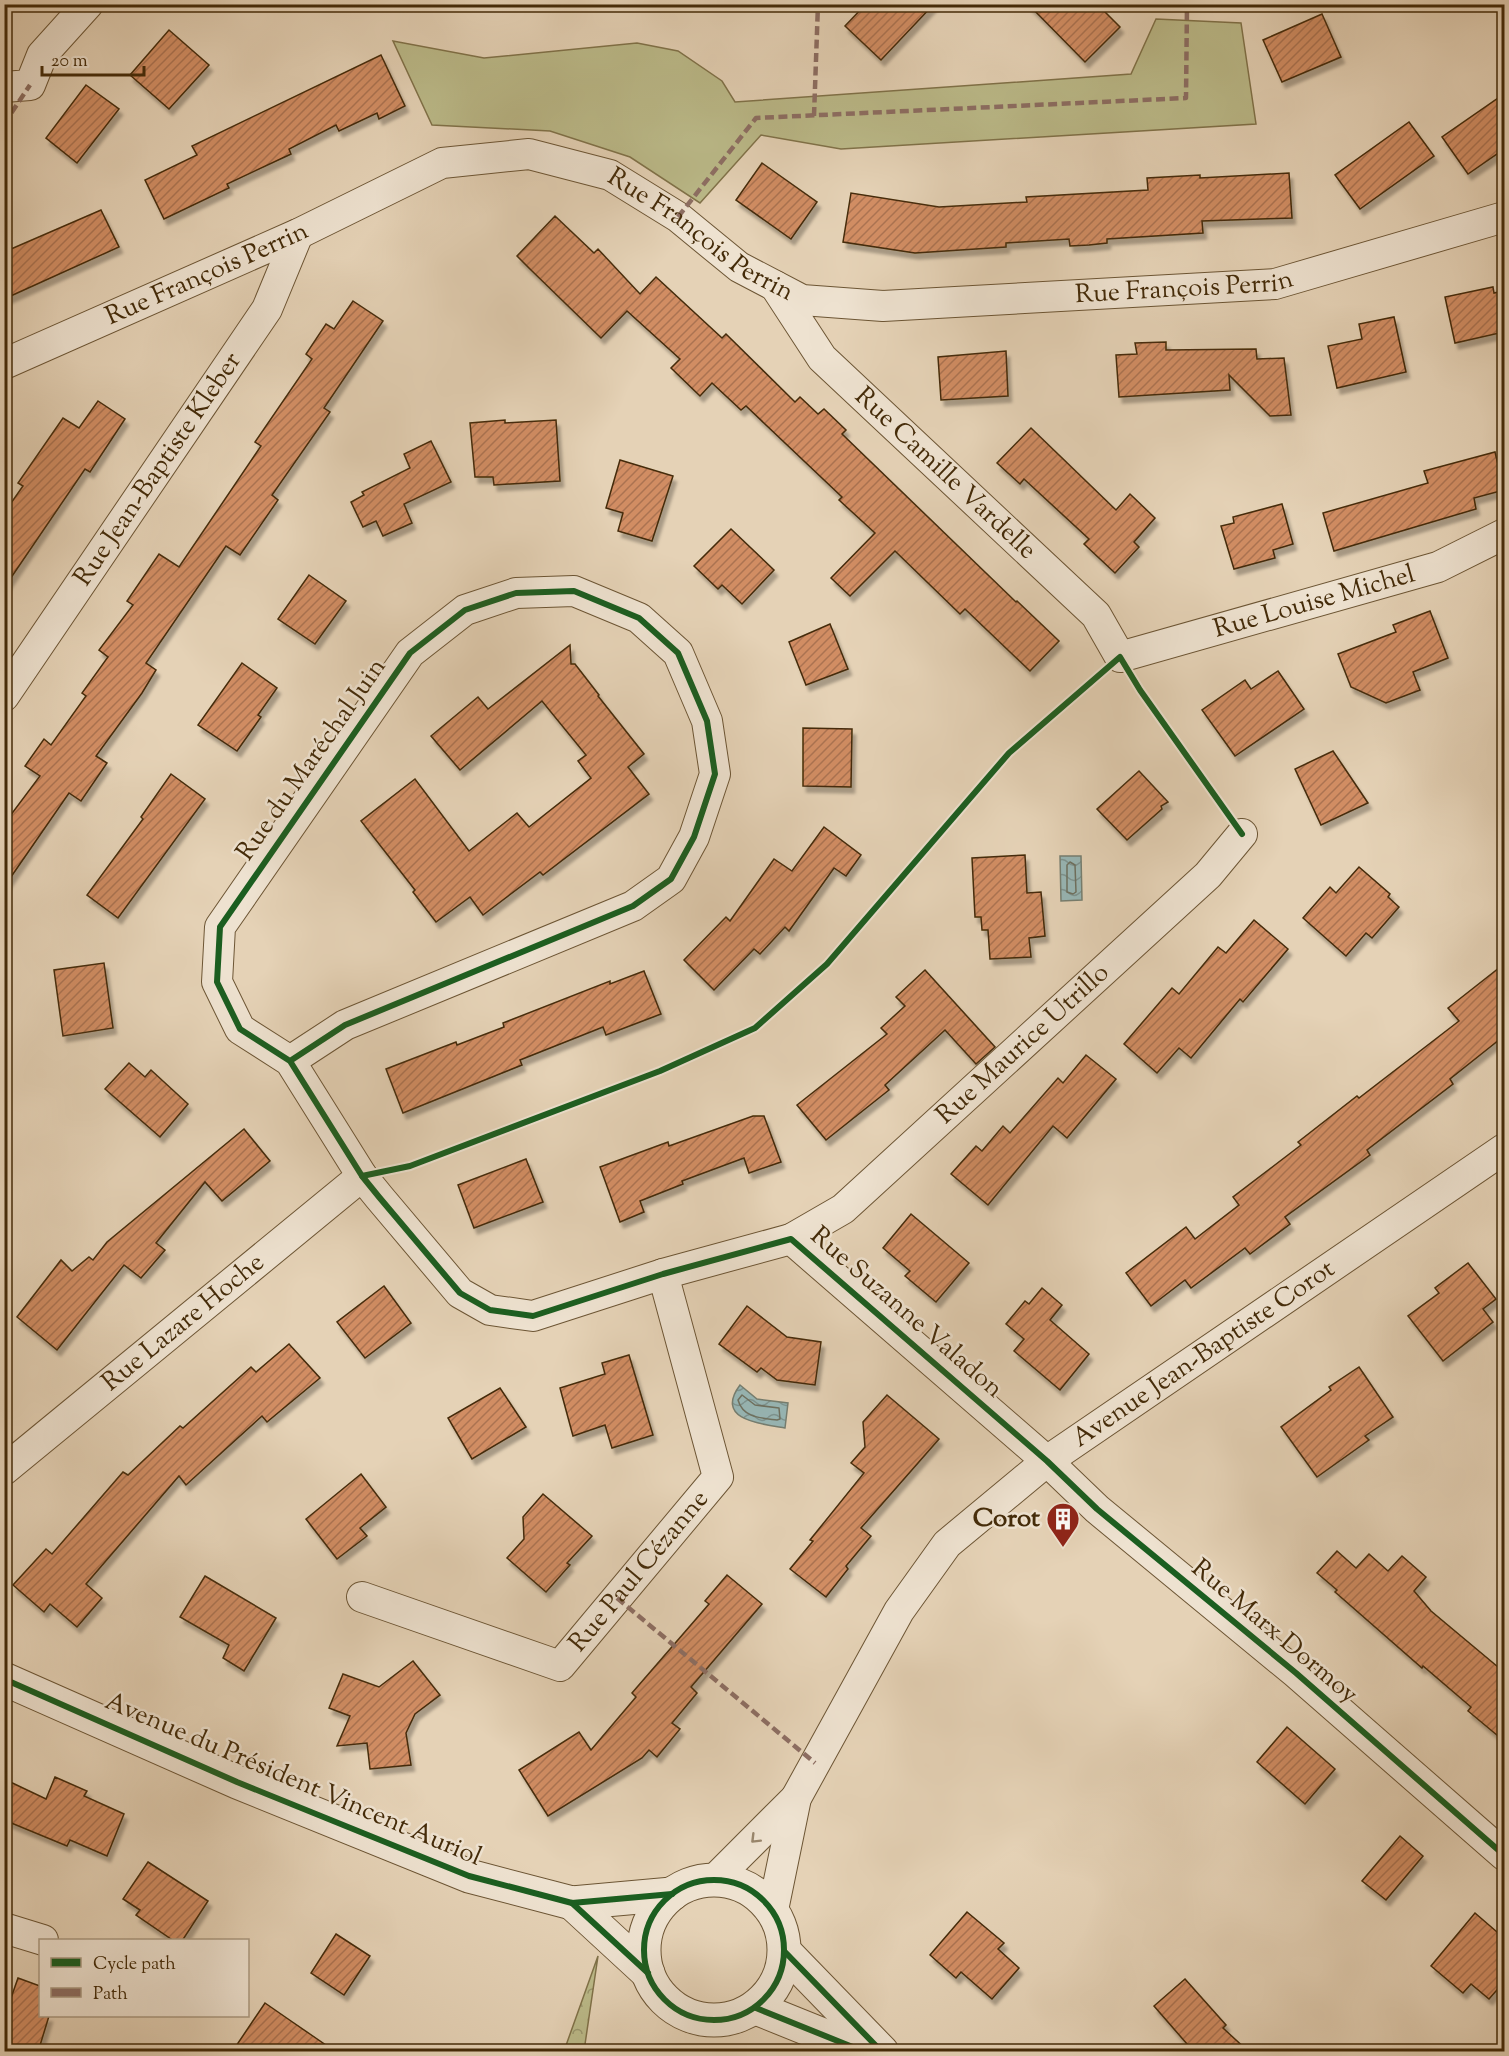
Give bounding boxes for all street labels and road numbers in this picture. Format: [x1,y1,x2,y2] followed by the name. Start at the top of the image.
[600,159,800,311] street label: Rue François Perrin
[100,213,315,335] street label: Rue François Perrin
[1074,261,1298,314] street label: Rue François Perrin
[65,345,251,594] street label: Rue Jean-Baptiste Kleber
[846,379,1045,568] street label: Rue Camille Vardelle
[1209,556,1419,648] street label: Rue Louise Michel
[228,651,396,869] street label: Rue du Maréchal Juin
[928,955,1118,1133] street label: Rue Maurice Utrillo
[801,1219,1011,1407] street label: Rue Suzanne Valadon
[94,1245,273,1401] street label: Rue Lazare Hoche
[1065,1251,1343,1457] street label: Avenue Jean-Baptiste Corot
[560,1482,718,1660] street label: Rue Paul Cézanne
[1183,1551,1365,1713] street label: Rue Marx Dormoy
[99,1684,487,1876] street label: Avenue du Président Vincent Auriol

